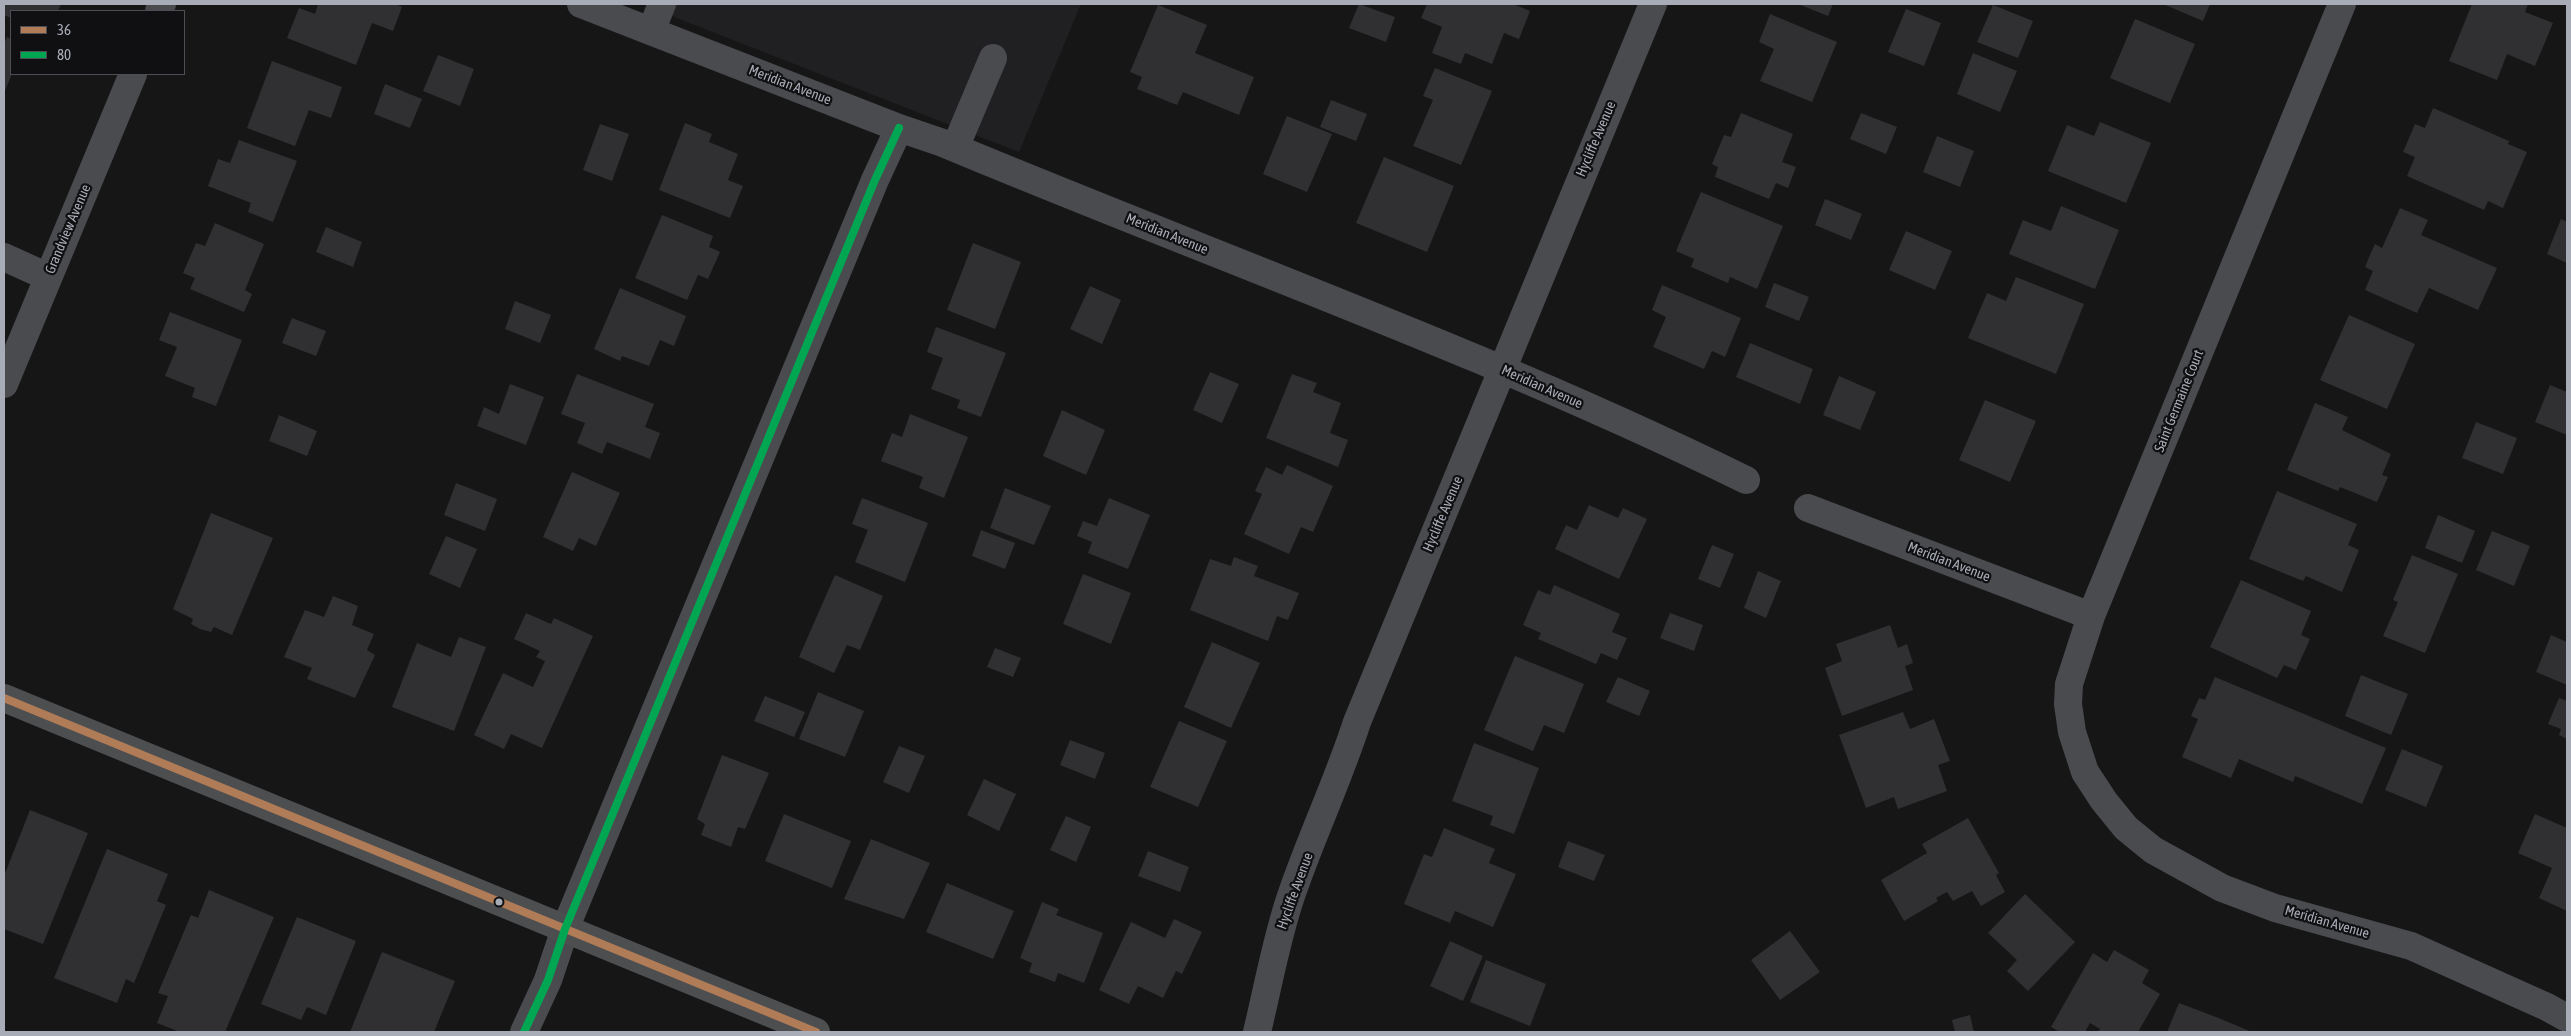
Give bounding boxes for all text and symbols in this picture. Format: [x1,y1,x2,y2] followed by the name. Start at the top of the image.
[10,10,185,75] legend
[57,21,71,38] text: 36
[57,46,71,63] text: 80
[746,62,834,108] street label: Meridian Avenue
[1573,99,1619,179] street label: Hycliffe Avenue
[42,182,94,276] street label: Grandview Avenue
[1124,210,1210,258] street label: Meridian Avenue
[2151,347,2207,455] street label: Saint Germaine Court
[1499,362,1585,412] street label: Meridian Avenue
[1420,474,1466,554] street label: Hycliffe Avenue
[1905,539,1993,585] street label: Meridian Avenue
[1273,850,1317,932] street label: Hycliffe Avenue
[494,897,504,907] unlabelled marker
[2283,902,2371,942] street label: Meridian Avenue

